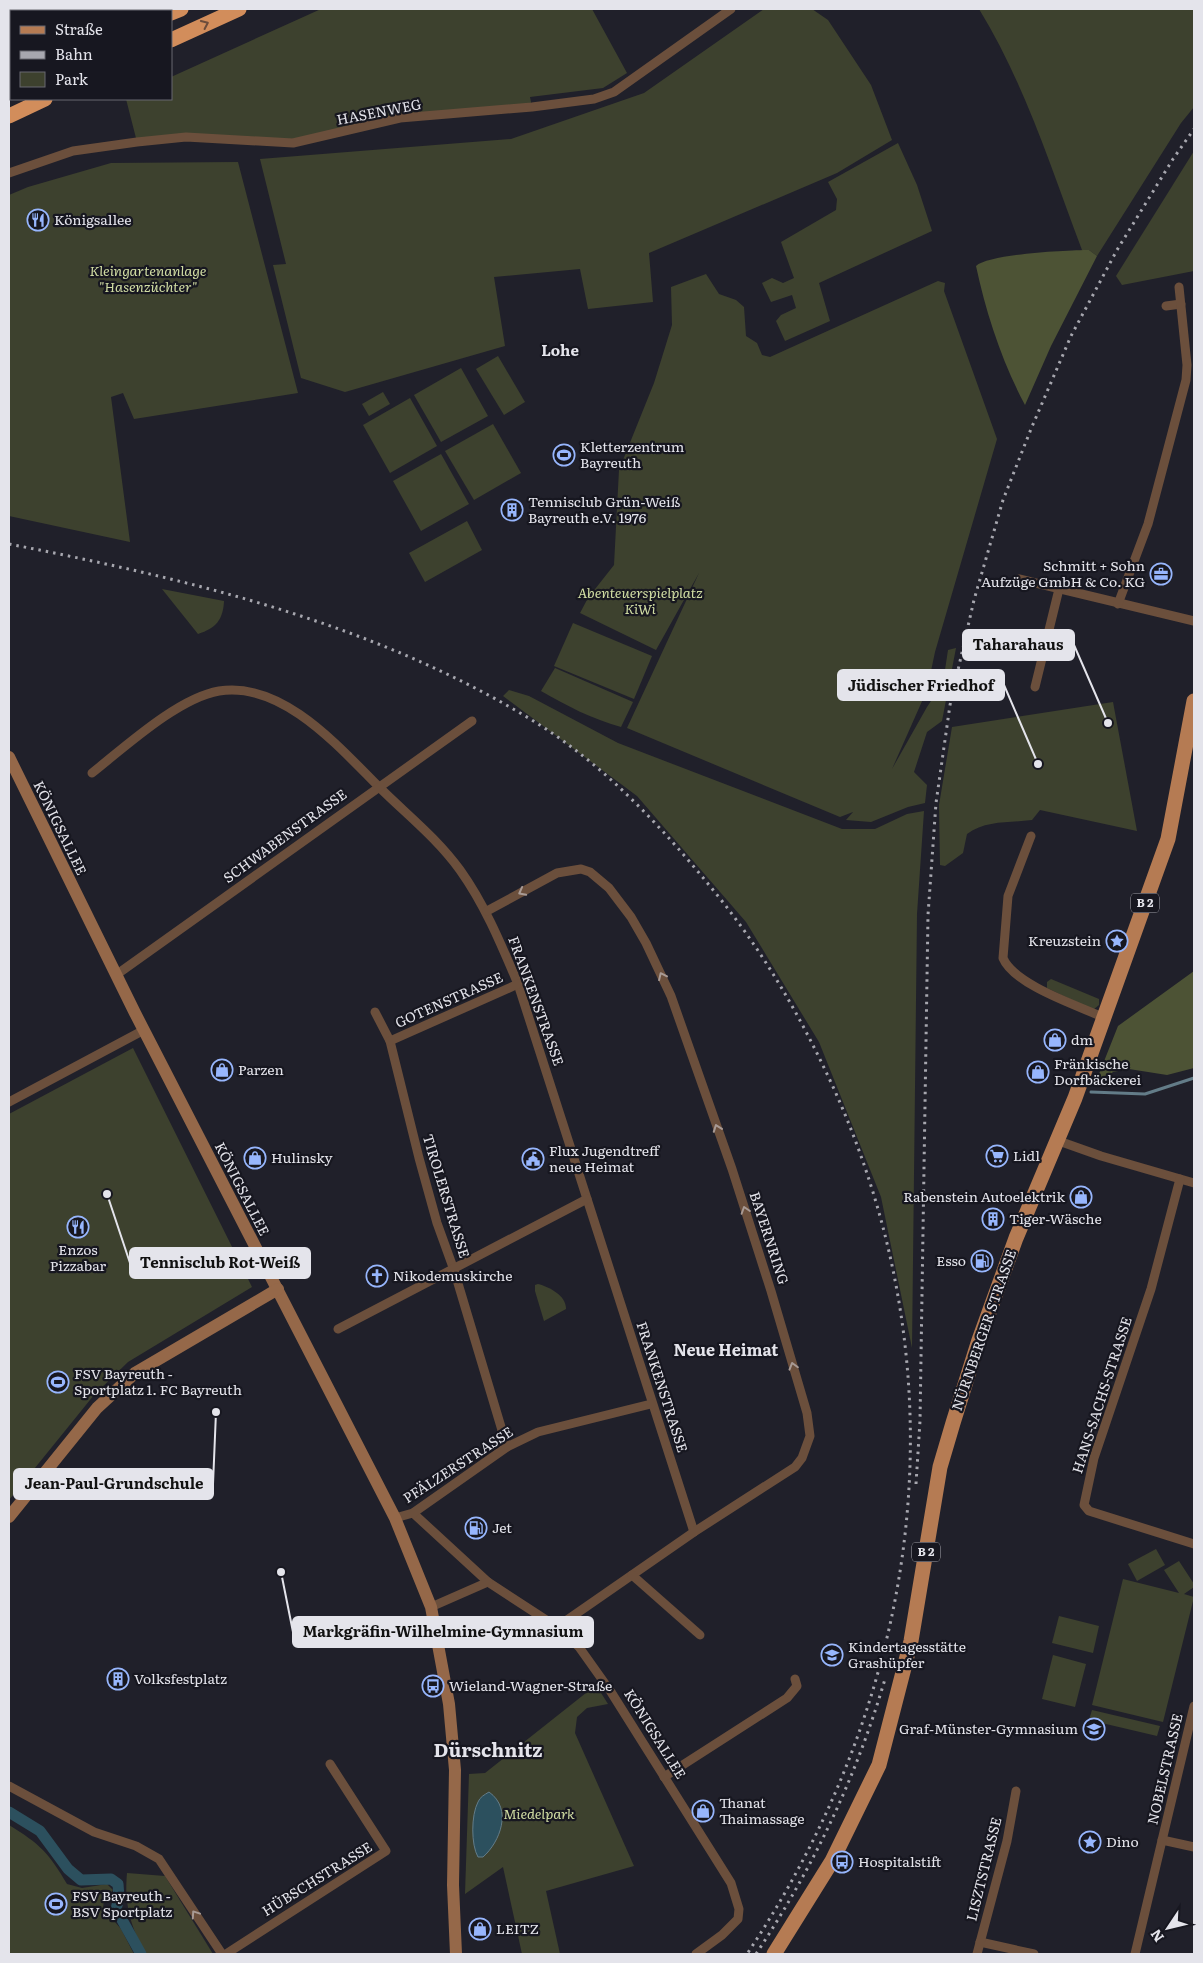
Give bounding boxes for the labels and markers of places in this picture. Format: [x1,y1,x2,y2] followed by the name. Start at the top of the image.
[26,208,50,232] restaurant icon: Königsallee
[54,209,131,229] place label: Königsallee
[580,436,685,472] place label: Kletterzentrum Bayreuth
[552,443,576,467] sports icon: Kletterzentrum Bayreuth
[528,491,681,527] place label: Tennisclub Grün-Weiß Bayreuth e.V. 1976
[500,498,524,522] building icon: Tennisclub Grün-Weiß Bayreuth e.V. 1976
[981,555,1145,591] place label: Schmitt + Sohn Aufzüge GmbH & Co. KG
[1149,562,1173,586] office icon: Schmitt + Sohn Aufzüge GmbH & Co. KG
[963,630,1074,660] callout: Taharahaus
[838,670,1004,700] callout: Jüdischer Friedhof
[1105,929,1129,953] place icon: Kreuzstein
[1028,930,1101,950] place label: Kreuzstein
[1043,1028,1067,1052] shop icon: dm
[1071,1029,1093,1049] place label: dm
[1054,1053,1141,1089] place label: Fränkische Dorfbäckerei
[210,1058,234,1082] shop icon: Parzen
[238,1059,284,1079] place label: Parzen
[1026,1060,1050,1084] shop icon: Fränkische Dorfbäckerei
[549,1140,660,1176] place label: Flux Jugendtreff neue Heimat
[985,1144,1009,1168] supermarket icon: Lidl
[1013,1145,1040,1165] place label: Lidl
[243,1146,267,1170] shop icon: Hulinsky
[271,1147,334,1167] place label: Hulinsky
[521,1147,545,1171] public building icon: Flux Jugendtreff neue Heimat
[1069,1185,1093,1209] shop icon: Rabenstein Autoelektrik
[903,1186,1065,1206] place label: Rabenstein Autoelektrik
[981,1207,1005,1231] building icon: Tiger-Wäsche
[1009,1208,1102,1228] place label: Tiger-Wäsche
[66,1215,90,1239] restaurant icon: Enzos Pizzabar
[50,1239,107,1275] place label: Enzos Pizzabar
[130,1248,310,1278] callout: Tennisclub Rot-Weiß
[970,1249,994,1273] fuel station icon: Esso
[936,1250,966,1270] place label: Esso
[365,1264,389,1288] church icon: Nikodemuskirche
[393,1265,513,1285] place label: Nikodemuskirche
[74,1363,242,1399] place label: FSV Bayreuth - Sportplatz 1. FC Bayreuth
[46,1370,70,1394] sports icon: FSV Bayreuth - Sportplatz 1. FC Bayreuth
[14,1469,213,1499] callout: Jean-Paul-Grundschule
[464,1516,488,1540] fuel station icon: Jet
[492,1517,512,1537] place label: Jet
[293,1617,593,1647] callout: Markgräfin-Wilhelmine-Gymnasium
[848,1636,966,1672] place label: Kindertagesstätte Grashüpfer
[820,1643,844,1667] school or university icon: Kindertagesstätte Grashüpfer
[106,1667,130,1691] building icon: Volksfestplatz
[134,1668,227,1688] place label: Volksfestplatz
[421,1674,445,1698] bus stop icon: Wieland-Wagner-Straße
[449,1675,612,1695] place label: Wieland-Wagner-Straße
[1082,1717,1106,1741] school or university icon: Graf-Münster-Gymnasium
[899,1718,1078,1738] place label: Graf-Münster-Gymnasium
[719,1792,804,1828] place label: Thanat Thaimassage
[691,1799,715,1823] shop icon: Thanat Thaimassage
[1078,1830,1102,1854] place icon: Dino
[1106,1831,1139,1851] place label: Dino
[830,1850,854,1874] bus stop icon: Hospitalstift
[858,1851,942,1871] place label: Hospitalstift
[72,1885,173,1921] place label: FSV Bayreuth - BSV Sportplatz
[44,1892,68,1916] sports icon: FSV Bayreuth - BSV Sportplatz
[468,1917,492,1941] shop icon: LEITZ
[496,1918,539,1938] place label: LEITZ

